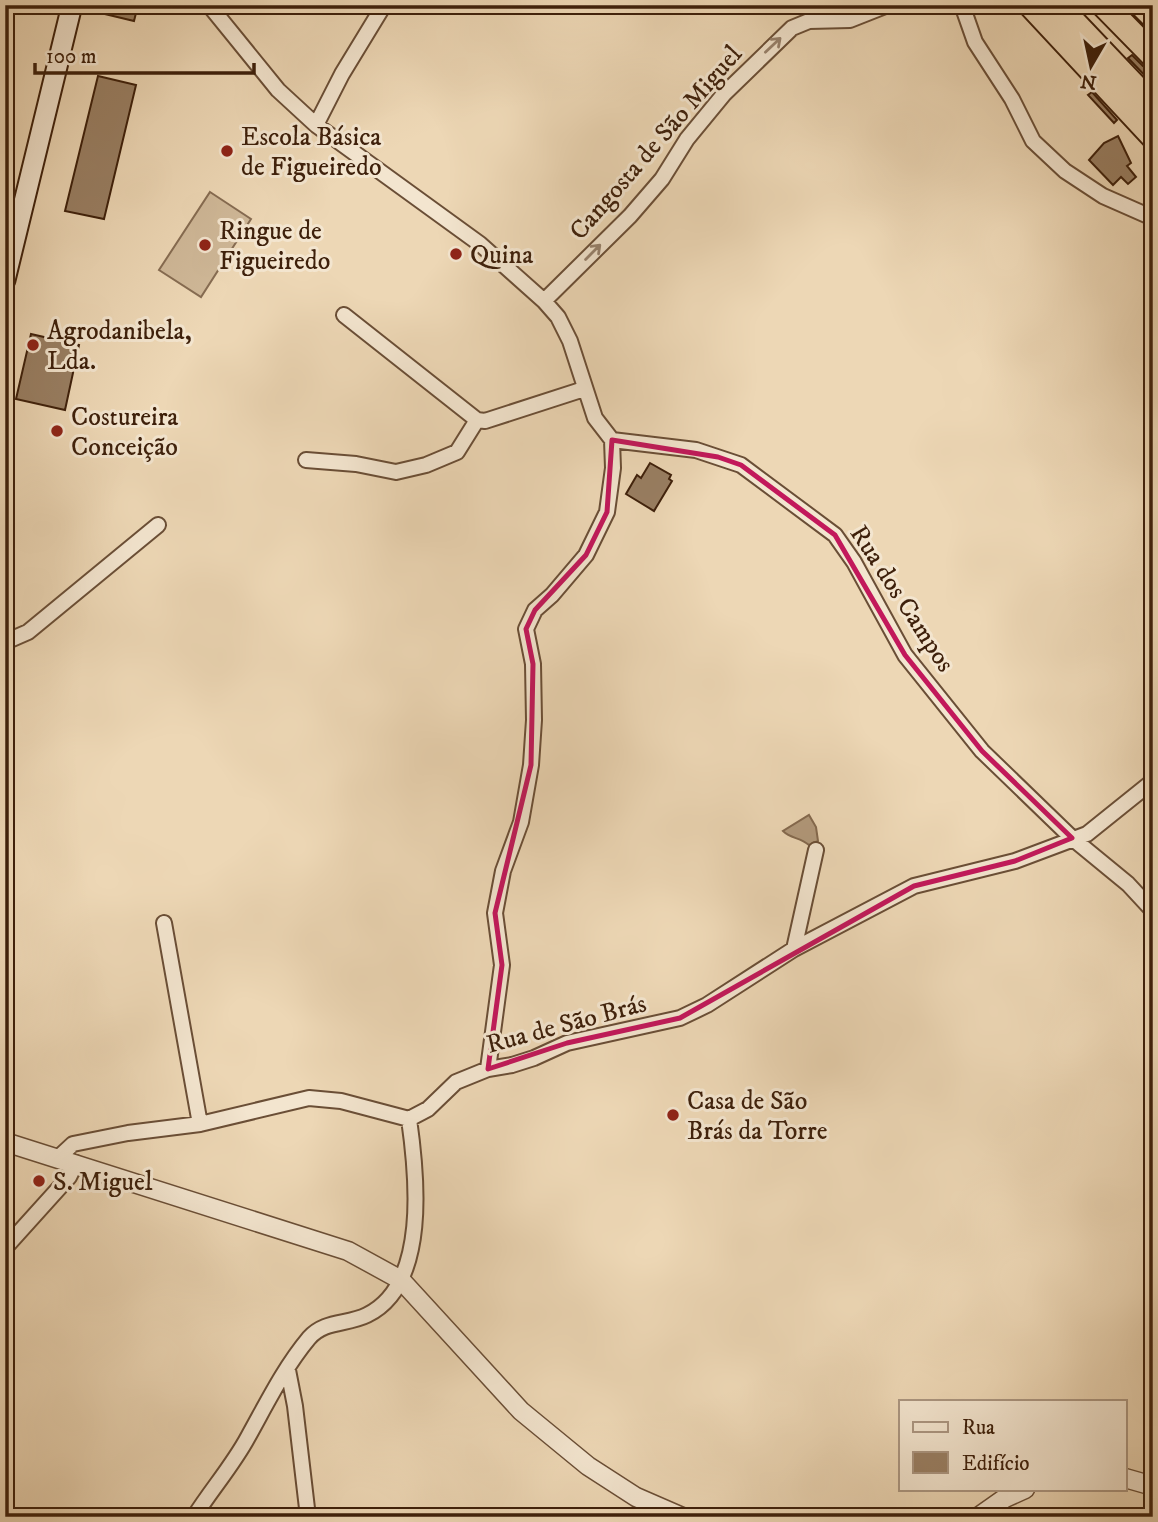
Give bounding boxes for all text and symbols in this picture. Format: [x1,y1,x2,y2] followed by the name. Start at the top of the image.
[35,32,254,76] scale bar
[1056,32,1126,102] north arrow
[764,36,781,53] one-way arrow
[563,39,750,247] street label: Cangosta de São Miguel
[46,44,97,70] text: 100 m
[1079,69,1098,94] text: N
[241,121,382,184] place label: Escola Básica de Figueiredo
[219,143,235,159] marker: Escola Básica de Figueiredo
[219,215,330,278] place label: Ringue de Figueiredo
[197,237,213,253] marker: Ringue de Figueiredo
[470,239,533,272] place label: Quina
[584,244,601,261] one-way arrow
[448,246,464,262] marker: Quina
[47,315,192,378] place label: Agrodanibela, Lda.
[25,337,41,353] marker: Agrodanibela, Lda.
[71,401,178,464] place label: Costureira Conceição
[49,423,65,439] marker: Costureira Conceição
[842,519,961,679] street label: Rua dos Campos
[483,987,650,1062] street label: Rua de São Brás
[687,1085,827,1148] place label: Casa de São Brás da Torre
[665,1107,681,1123] marker: Casa de São Brás da Torre
[53,1166,153,1199] place label: S. Miguel
[31,1173,47,1189] marker: S. Miguel
[899,1400,1126,1490] legend
[962,1415,995,1441] text: Rua
[962,1451,1030,1477] text: Edifício

